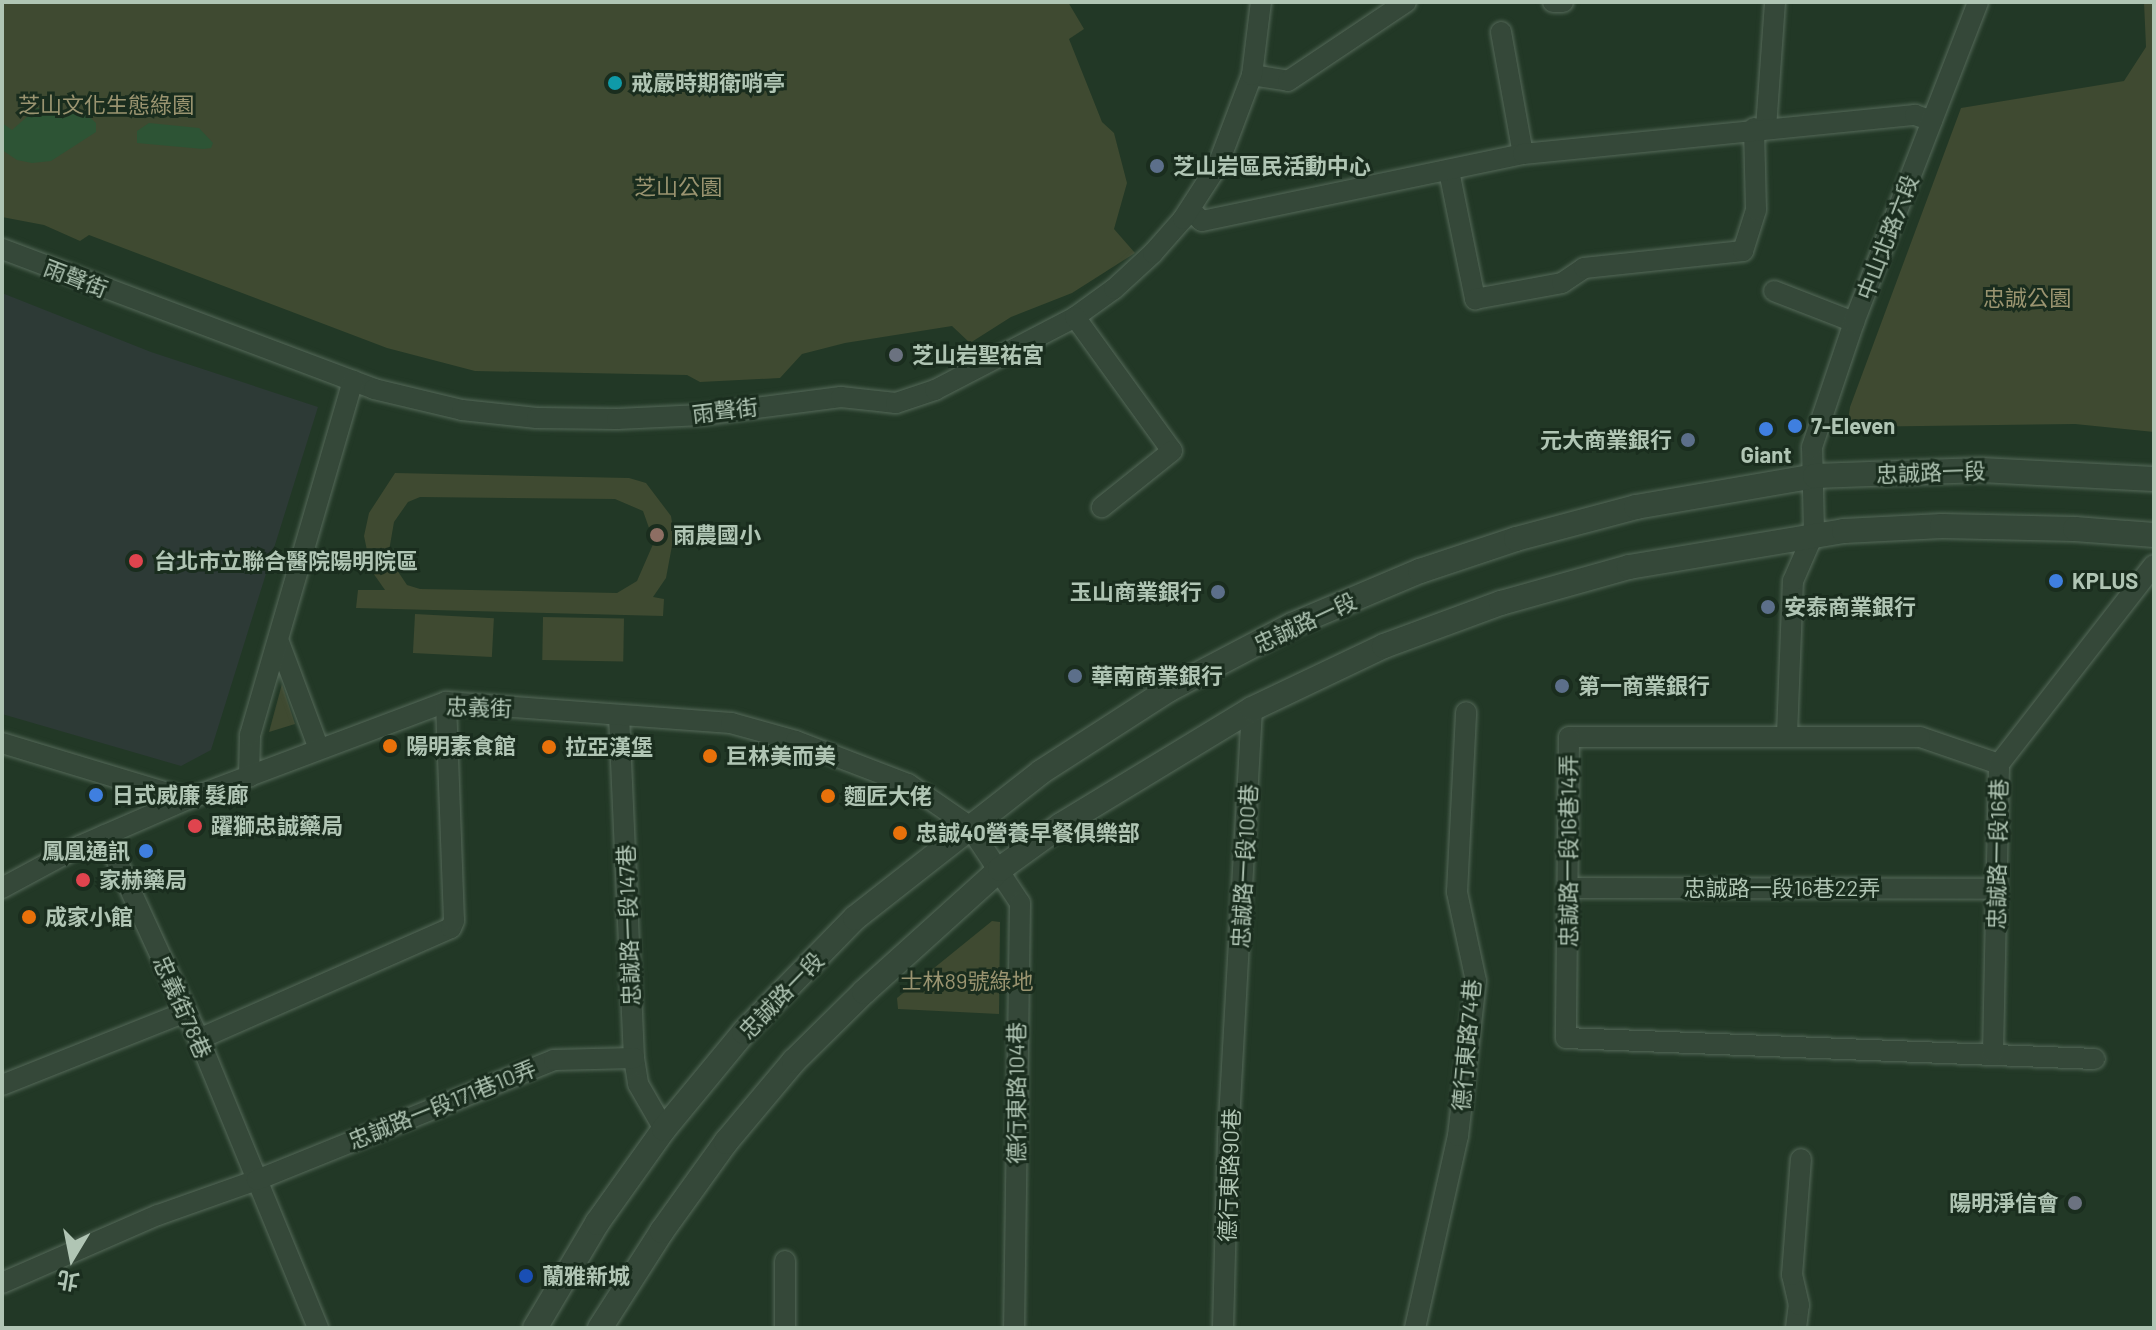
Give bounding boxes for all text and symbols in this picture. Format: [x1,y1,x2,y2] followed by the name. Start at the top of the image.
[631,70,785,96] place label: 戒嚴時期衛哨亭
[606,74,624,92] marker: 戒嚴時期衛哨亭
[18,92,194,118] park label: 芝山文化生態綠園
[1173,153,1371,179] place label: 芝山岩區民活動中心
[1148,157,1166,175] marker: 芝山岩區民活動中心
[1851,171,1923,303] street label: 中山北路六段
[634,174,722,200] park label: 芝山公園
[40,254,112,302] street label: 雨聲街
[1983,285,2071,311] park label: 忠誠公園
[912,342,1044,368] place label: 芝山岩聖祐宮
[887,346,905,364] marker: 芝山岩聖祐宮
[691,393,759,427] street label: 雨聲街
[1811,413,1895,439] place label: 7-Eleven
[1786,417,1804,435] marker: 7-Eleven
[1757,420,1775,438] marker: Giant
[1540,427,1672,453] place label: 元大商業銀行
[1679,431,1697,449] marker: 元大商業銀行
[1740,442,1792,468] place label: Giant
[1876,457,1986,487] street label: 忠誠路一段
[673,522,761,548] place label: 雨農國小
[648,526,666,544] marker: 雨農國小
[154,548,418,574] place label: 台北市立聯合醫院陽明院區
[125,550,147,572] marker: 台北市立聯合醫院陽明院區
[2072,568,2138,594] place label: KPLUS
[2047,572,2065,590] marker: KPLUS
[1070,579,1202,605] place label: 玉山商業銀行
[1209,583,1227,601] marker: 玉山商業銀行
[1250,587,1360,657] street label: 忠誠路一段
[1784,594,1916,620] place label: 安泰商業銀行
[1759,598,1777,616] marker: 安泰商業銀行
[1091,663,1223,689] place label: 華南商業銀行
[1066,667,1084,685] marker: 華南商業銀行
[1578,673,1710,699] place label: 第一商業銀行
[1553,677,1571,695] marker: 第一商業銀行
[446,693,512,721] street label: 忠義街
[406,733,516,759] place label: 陽明素食館
[565,734,653,760] place label: 拉亞漢堡
[381,737,399,755] marker: 陽明素食館
[540,738,558,756] marker: 拉亞漢堡
[726,743,836,769] place label: 巨林美而美
[701,747,719,765] marker: 巨林美而美
[1555,755,1581,947] street label: 忠誠路一段16巷14弄
[1982,778,2012,930] street label: 忠誠路一段16巷
[112,782,248,808] place label: 日式威廉 髮廊
[844,783,932,809] place label: 麵匠大佬
[1227,783,1261,949] street label: 忠誠路一段100巷
[87,786,105,804] marker: 日式威廉 髮廊
[819,787,837,805] marker: 麵匠大佬
[211,813,343,839] place label: 躍獅忠誠藥局
[186,817,204,835] marker: 躍獅忠誠藥局
[916,820,1140,846] place label: 忠誠40營養早餐俱樂部
[891,824,909,842] marker: 忠誠40營養早餐俱樂部
[42,838,130,864] place label: 鳳凰通訊
[137,842,155,860] marker: 鳳凰通訊
[612,844,644,1006] street label: 忠誠路一段147巷
[99,867,187,893] place label: 家赫藥局
[74,871,92,889] marker: 家赫藥局
[1684,875,1880,901] street label: 忠誠路一段16巷22弄
[45,904,133,930] place label: 成家小館
[20,908,38,926] marker: 成家小館
[733,946,829,1044] street label: 忠誠路一段
[149,951,217,1063] street label: 忠義街78巷
[901,968,1033,994] park label: 士林89號綠地
[1447,978,1485,1112] street label: 德行東路74巷
[1003,1022,1029,1164] street label: 德行東路104巷
[344,1054,540,1154] street label: 忠誠路一段171巷10弄
[1213,1108,1245,1242] street label: 德行東路90巷
[1949,1190,2059,1216] place label: 陽明淨信會
[2066,1194,2084,1212] marker: 陽明淨信會
[32,1218,112,1298] north arrow
[542,1263,630,1289] place label: 蘭雅新城
[55,1267,81,1296] text: 北
[517,1267,535,1285] marker: 蘭雅新城

